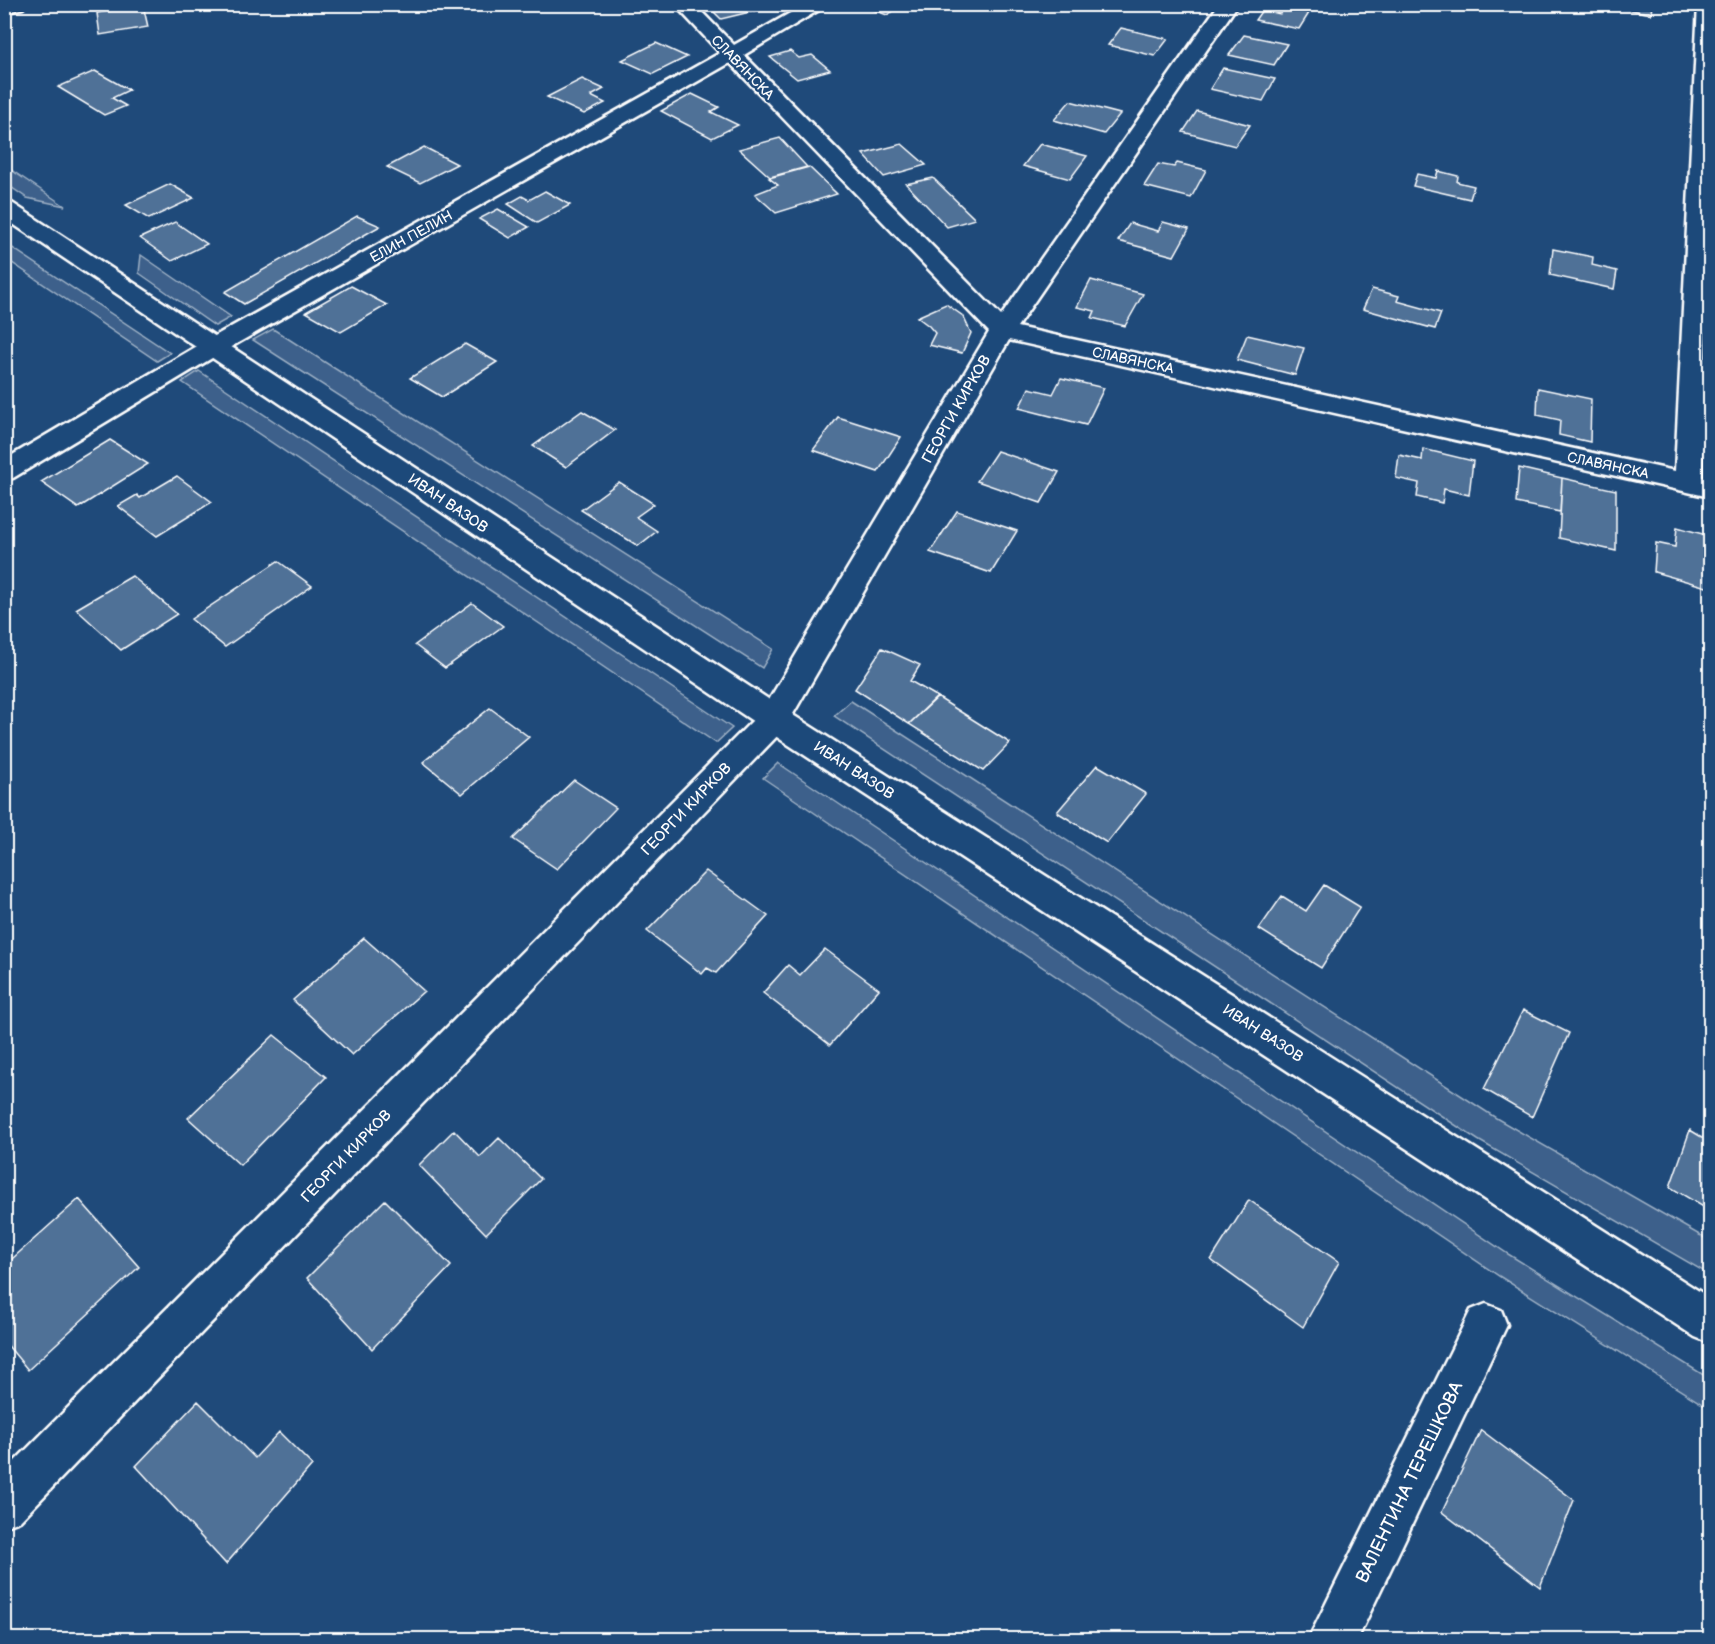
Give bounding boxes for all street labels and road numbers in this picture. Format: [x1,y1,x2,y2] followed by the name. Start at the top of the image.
[708,32,778,103] street label: СЛАВЯНСКА
[367,207,456,266] street label: ЕЛИН ПЕЛИН
[1091,344,1176,378] street label: СЛАВЯНСКА
[918,351,995,467] street label: ГЕОРГИ КИРКОВ
[1566,449,1651,483] street label: СЛАВЯНСКА
[404,470,492,537] street label: ИВАН ВАЗОВ
[810,737,898,804] street label: ИВАН ВАЗОВ
[637,759,736,860] street label: ГЕОРГИ КИРКОВ
[1219,1000,1307,1067] street label: ИВАН ВАЗОВ
[297,1106,396,1207] street label: ГЕОРГИ КИРКОВ
[1352,1378,1467,1586] street label: ВАЛЕНТИНА ТЕРЕШКОВА

